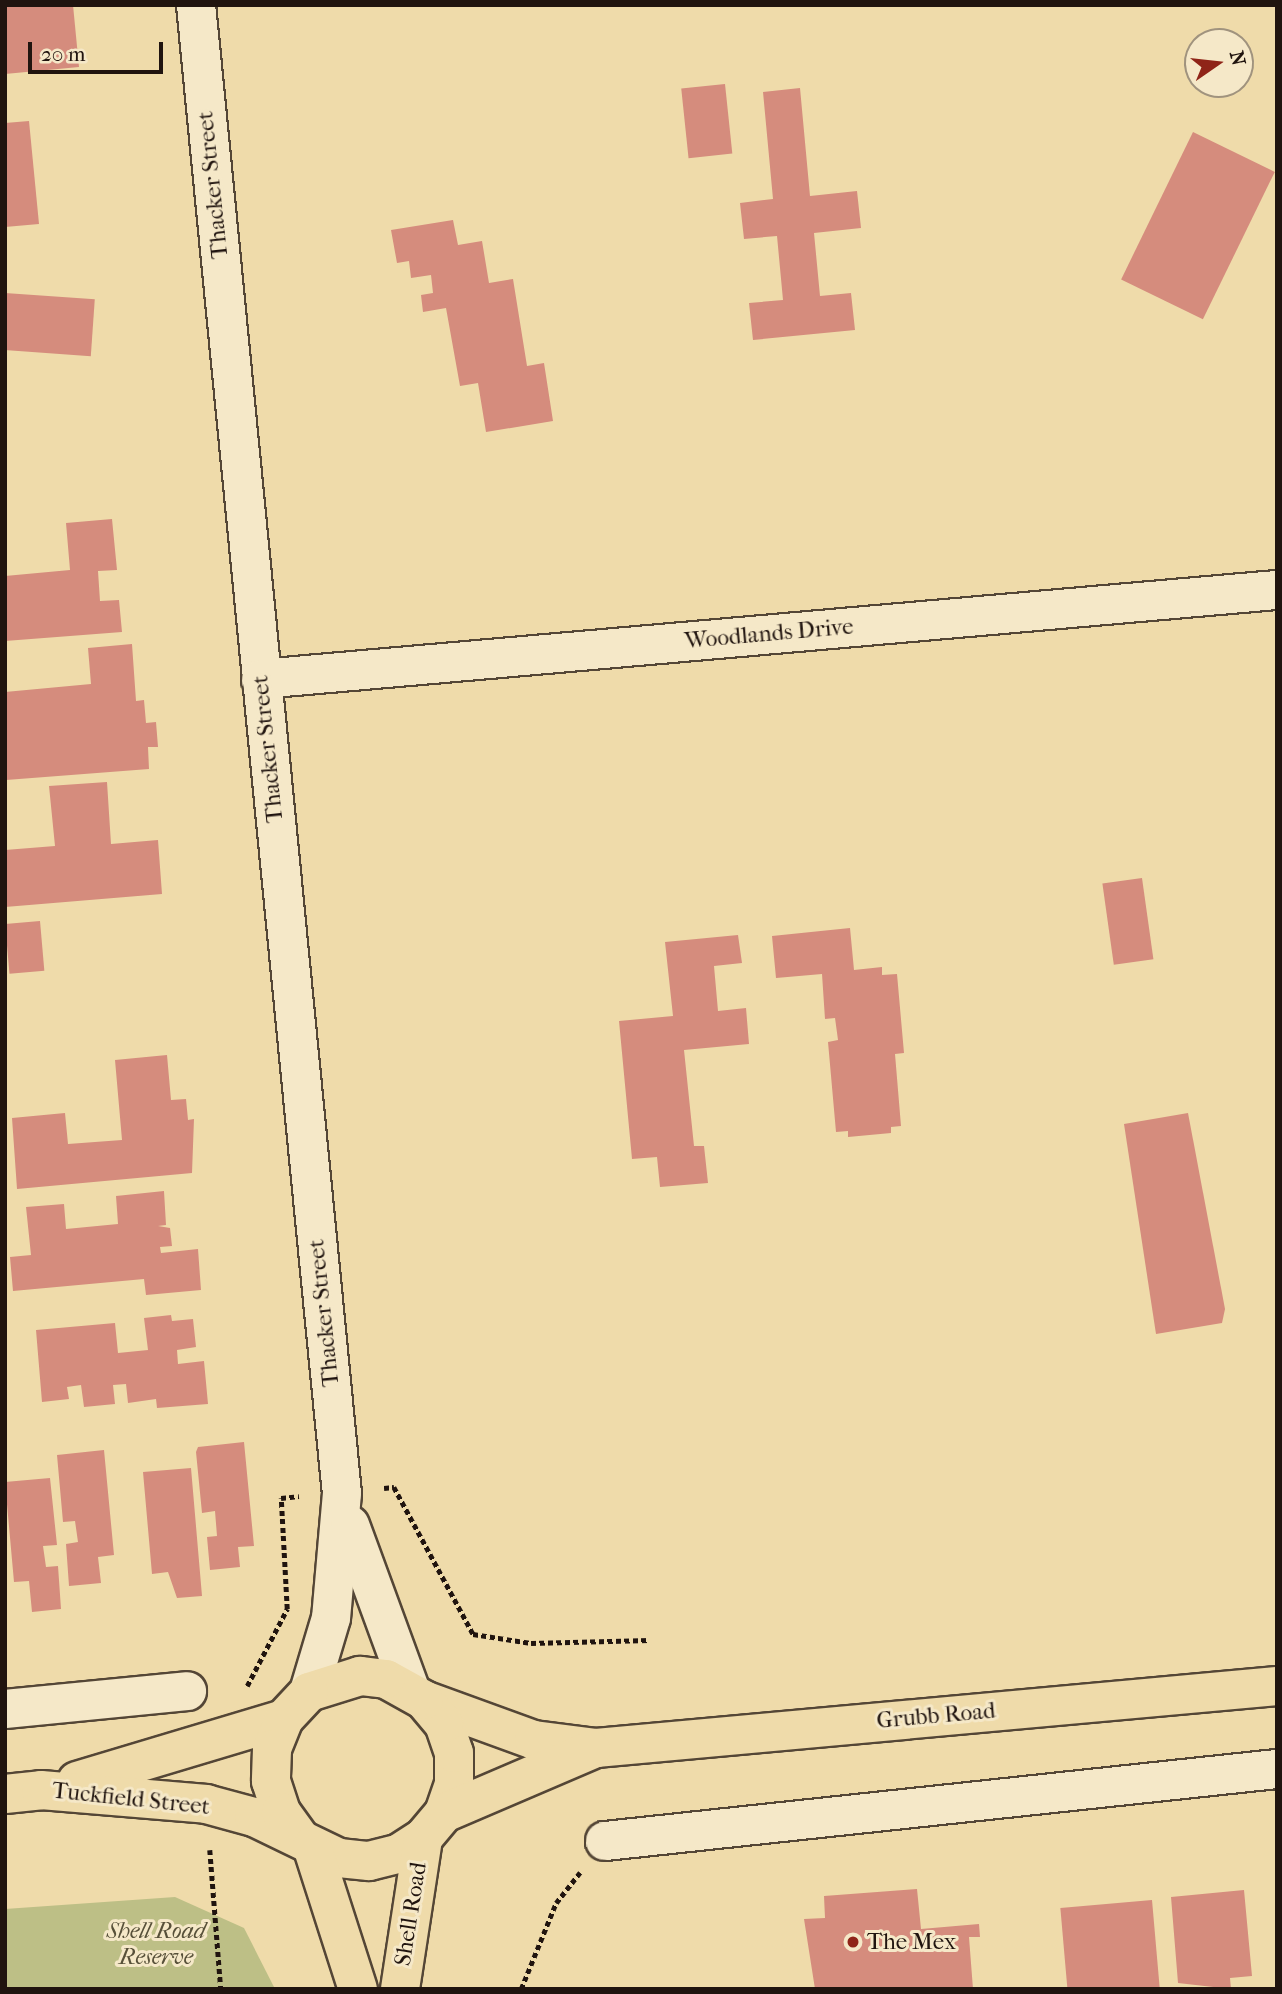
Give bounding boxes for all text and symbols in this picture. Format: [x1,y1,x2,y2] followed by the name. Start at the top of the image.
[32,28,166,72] scale bar
[1184,28,1254,98] north arrow
[41,42,85,66] text: 20 m
[1225,49,1250,68] text: N
[192,110,234,260] street label: Thacker Street
[683,613,855,655] street label: Woodlands Drive
[247,674,289,824] street label: Thacker Street
[303,1238,345,1388] street label: Thacker Street
[875,1697,997,1735] street label: Grubb Road
[51,1777,211,1821] street label: Tuckfield Street
[389,1860,433,1968] street label: Shell Road
[107,1917,205,1971] park label: Shell Road Reserve
[867,1928,956,1956] place label: The Mex
[845,1934,861,1950] marker: The Mex

